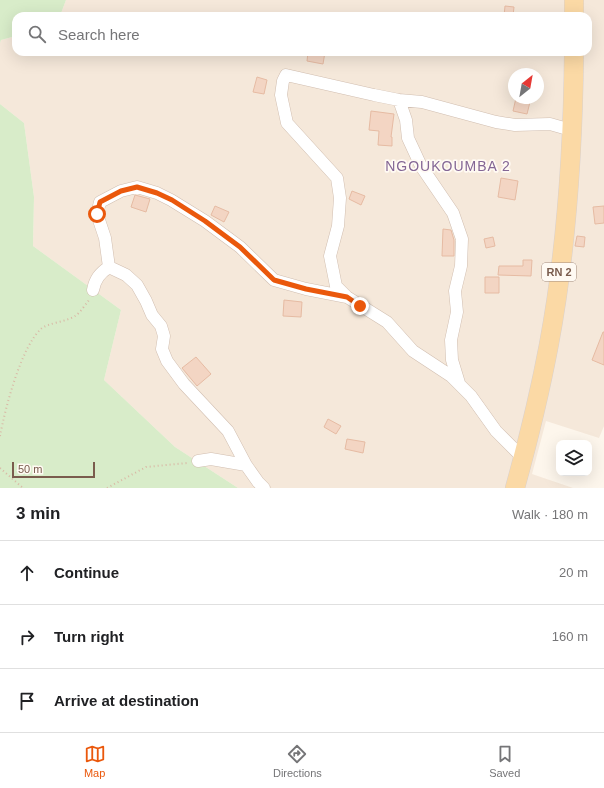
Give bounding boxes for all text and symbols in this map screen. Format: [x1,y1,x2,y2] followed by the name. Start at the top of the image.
[12,12,592,56] search box
[26,23,48,45] icon: search
[58,26,140,43] text: Search here
[508,68,544,104] north arrow
[385,158,511,174] district label: NGOUKOUMBA 2
[88,205,106,223] route start
[542,263,576,281] road number: RN 2
[351,297,369,315] route end
[556,440,592,476] map controls
[556,440,592,476] button: layers
[12,460,95,479] scale bar
[18,463,42,475] text: 50 m
[16,504,60,523] text: 3 min
[512,507,588,522] text: Walk · 180 m
[16,562,38,584] icon: ahead
[54,564,119,581] text: Continue
[559,565,588,580] text: 20 m
[16,626,38,648] icon: right
[54,628,124,645] text: Turn right
[552,629,588,644] text: 160 m
[16,690,38,712] icon: arrive
[54,692,199,709] text: Arrive at destination
[84,743,106,779] tab: Map
[273,743,322,779] tab: Directions
[489,743,520,779] tab: Saved

